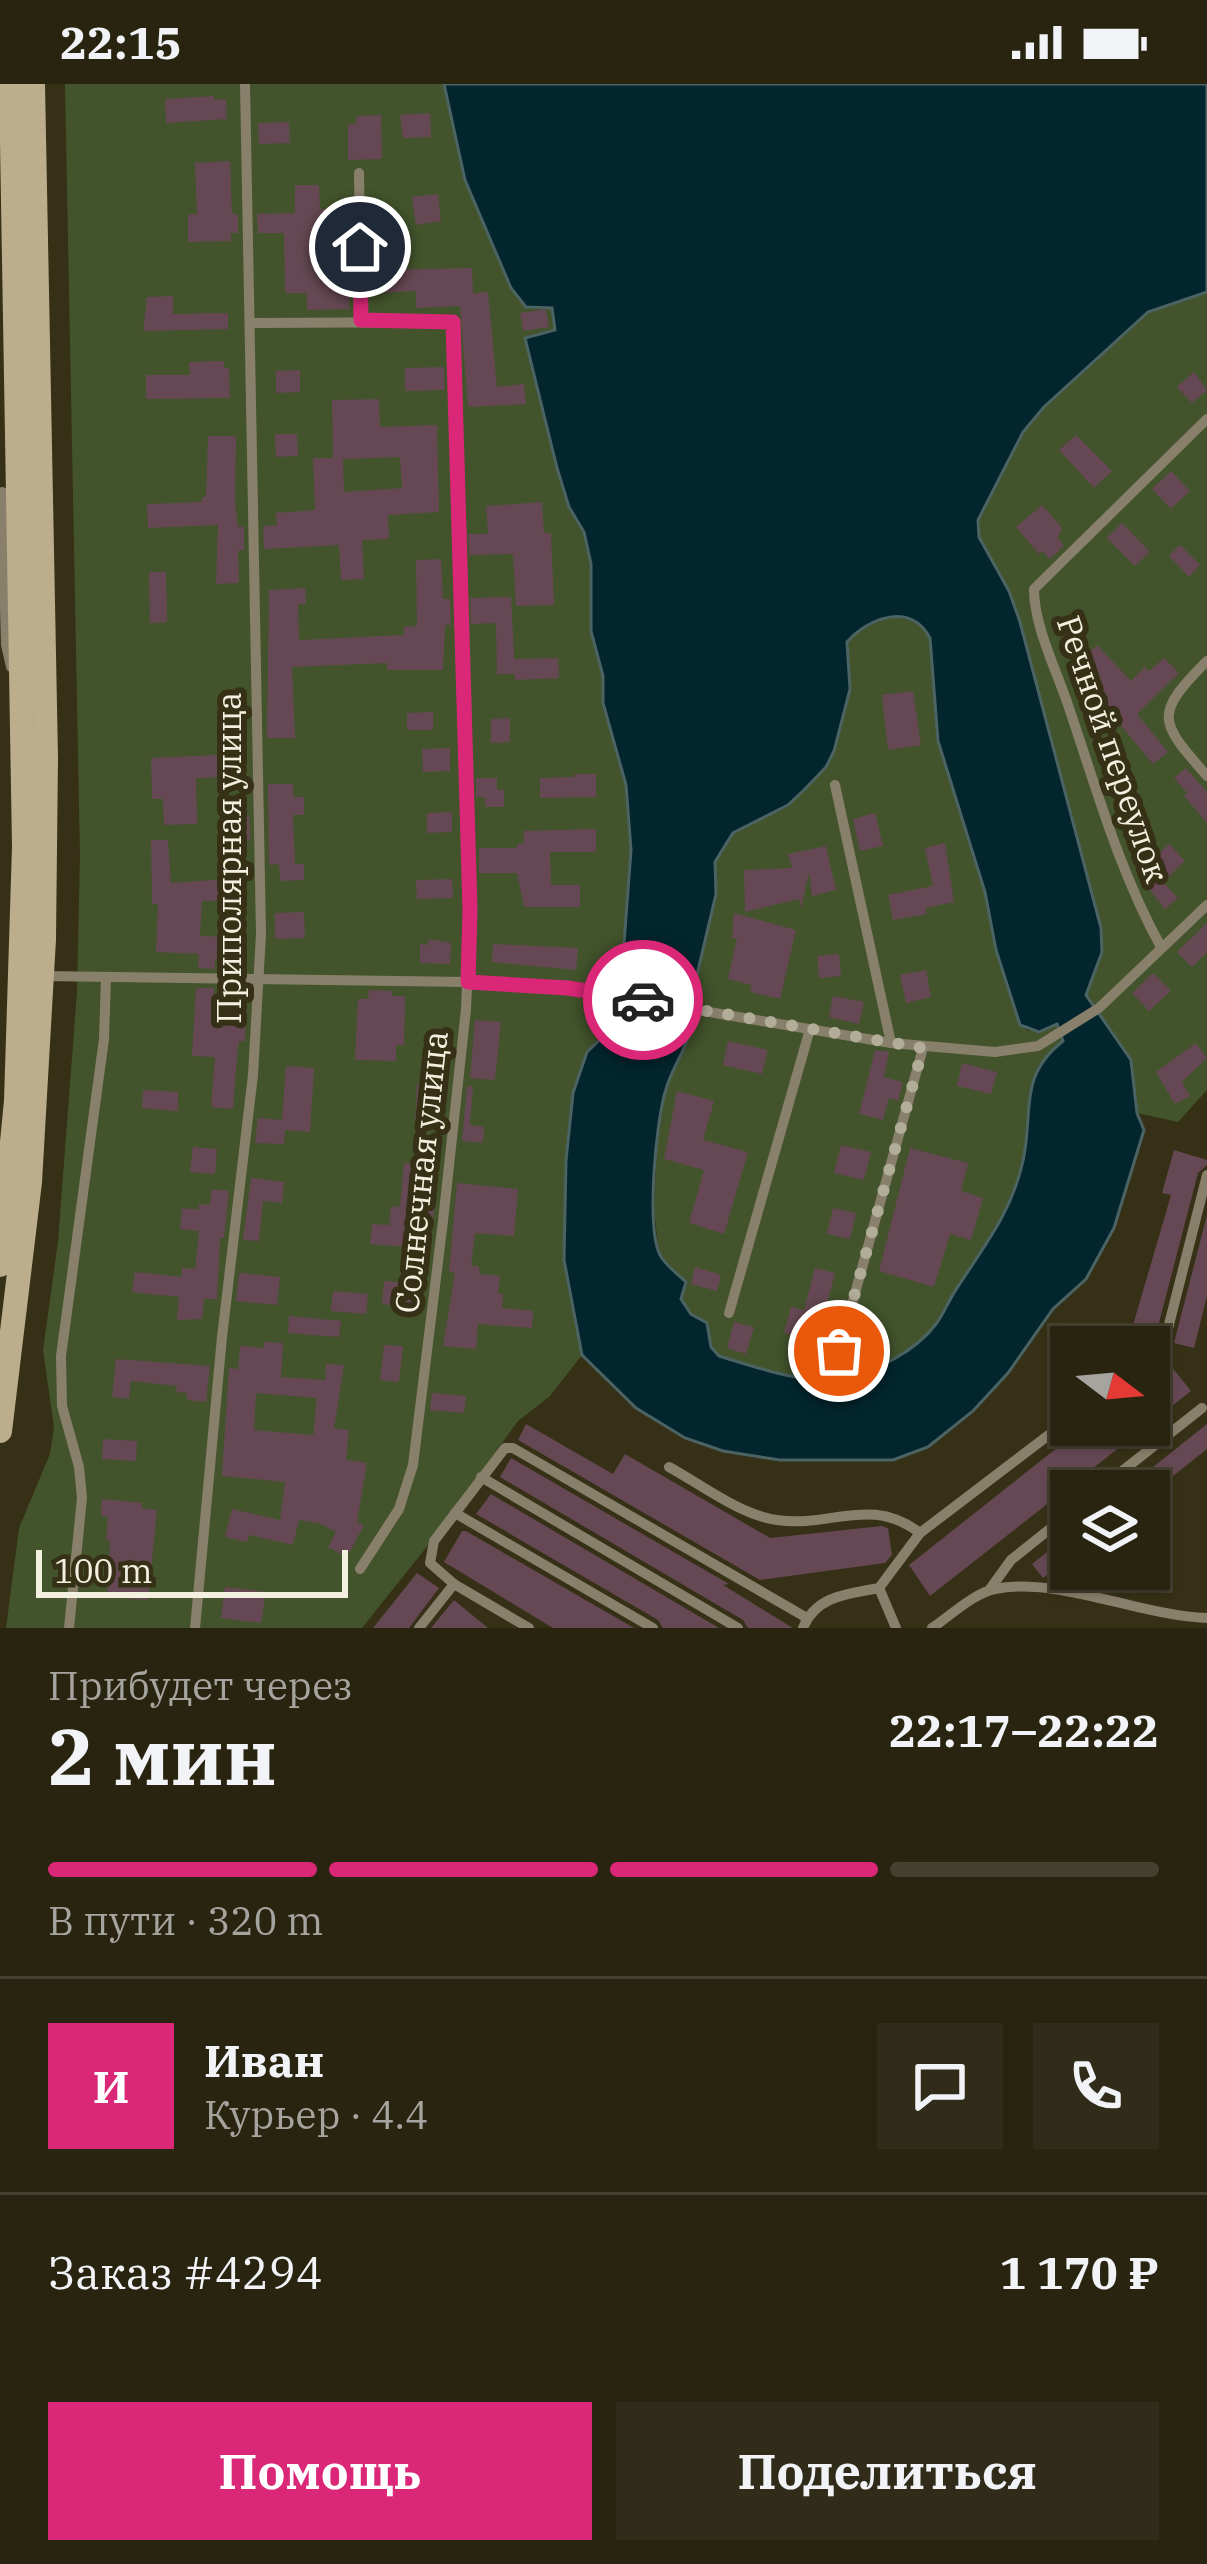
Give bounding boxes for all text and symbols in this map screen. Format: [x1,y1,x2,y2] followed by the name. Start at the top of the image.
[60,13,182,71] text: 22:15
[309,196,411,298] pin
[327,214,393,280] icon: home
[1048,610,1179,888] street label: Речной переулок
[207,692,250,1024] street label: Приполярная улица
[583,940,703,1060] courier
[610,967,676,1033] icon: car
[384,1029,457,1315] street label: Солнечная улица
[788,1300,890,1402] pin
[806,1318,872,1384] icon: bag
[1050,1326,1170,1446] north arrow
[1050,1326,1170,1590] map controls
[1050,1470,1170,1590] button: layers
[36,1544,348,1597] scale bar
[54,1549,153,1592] text: 100 m
[48,1660,353,1711] text: Прибудет через
[889,1701,1159,1759] text: 22:17–22:22
[48,1705,277,1806] text: 2 мин
[48,1895,323,1946] text: В пути · 320 m
[877,2023,1003,2149] button: chat
[1033,2023,1159,2149] button: phone
[204,2031,324,2089] text: Иван
[93,2057,129,2115] text: И
[204,2089,428,2140] text: Курьер · 4.4
[48,2243,323,2301] text: Заказ #4294
[999,2243,1159,2301] text: 1 170 ₽
[48,2402,592,2540] button: Помощь
[616,2402,1159,2540] button: Поделиться

